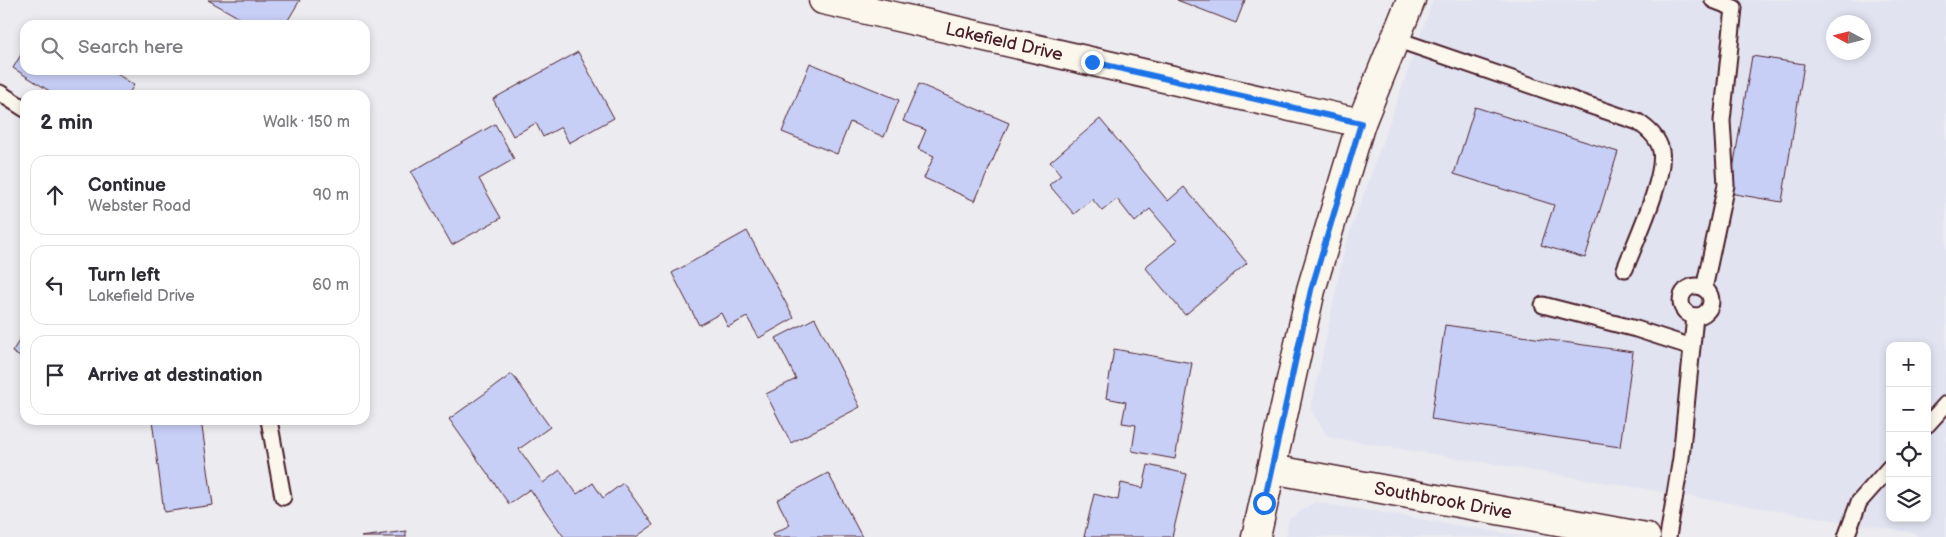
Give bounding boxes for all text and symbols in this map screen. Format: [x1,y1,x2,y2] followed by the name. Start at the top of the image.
[1826,15,1871,60] north arrow
[943,18,1066,65] street label: Lakefield Drive
[20,20,370,75] search box
[38,34,66,62] icon: search
[78,36,183,59] text: Search here
[1081,51,1104,74] route end
[40,110,93,135] text: 2 min
[263,113,350,132] text: Walk · 150 m
[88,174,166,197] text: Continue
[41,181,69,209] icon: ahead
[313,186,349,205] text: 90 m
[88,197,191,216] text: Webster Road
[88,264,160,287] text: Turn left
[41,271,69,299] icon: left
[312,276,349,295] text: 60 m
[88,287,195,306] text: Lakefield Drive
[1886,342,1931,522] map controls
[1886,342,1931,387] button: +
[41,361,69,389] icon: arrive
[88,364,263,387] text: Arrive at destination
[1886,387,1931,432] button: −
[1886,432,1931,477] button: locate
[1373,477,1514,523] street label: Southbrook Drive
[1886,477,1931,522] button: layers
[1253,492,1276,515] route start

